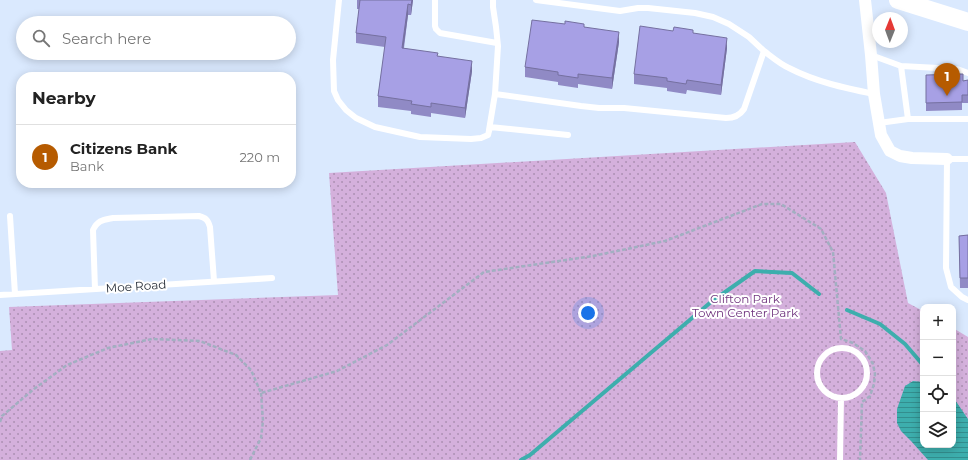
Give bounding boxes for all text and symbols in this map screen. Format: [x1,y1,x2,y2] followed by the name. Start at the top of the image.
[872,12,908,48] north arrow
[16,16,296,60] search box
[30,27,52,49] icon: search
[62,29,151,48] text: Search here
[934,63,960,96] pin: 1
[32,88,96,108] text: Nearby
[70,139,177,158] text: Citizens Bank
[42,149,48,165] text: 1
[239,149,280,165] text: 220 m
[70,158,104,174] text: Bank
[105,276,167,296] street label: Moe Road
[692,291,799,320] park label: Clifton Park Town Center Park
[578,303,598,323] your location
[920,304,956,448] map controls
[920,304,956,340] button: +
[920,340,956,376] button: −
[920,376,956,412] button: locate
[920,412,956,448] button: layers

